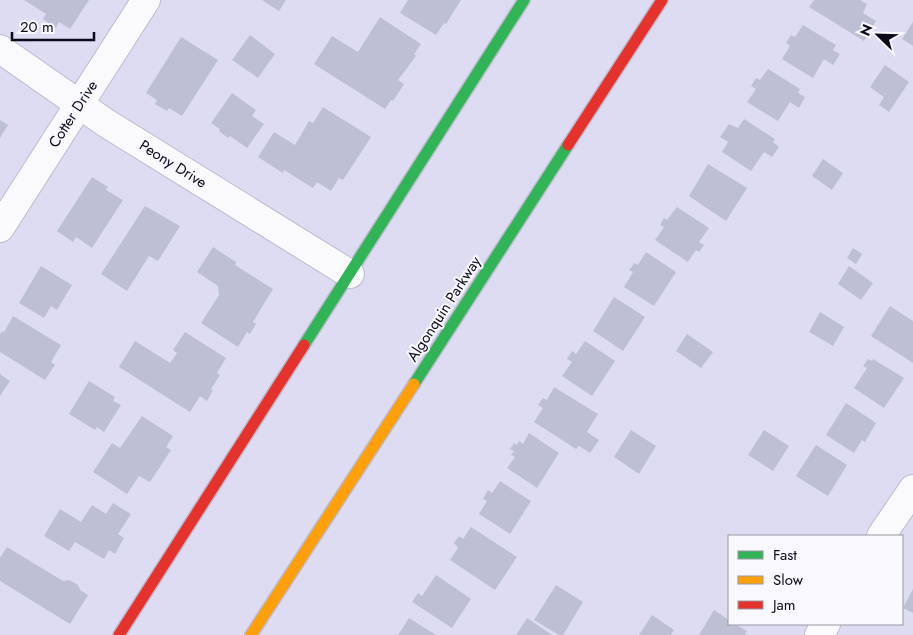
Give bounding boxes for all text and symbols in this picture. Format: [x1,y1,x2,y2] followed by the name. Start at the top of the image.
[12,10,95,42] scale bar
[853,10,903,60] north arrow
[20,16,54,38] text: 20 m
[855,21,877,39] text: N
[43,76,103,152] street label: Cotter Drive
[135,135,211,194] street label: Peony Drive
[402,252,487,366] street label: Algonquin Parkway
[728,535,903,625] legend
[773,544,797,566] text: Fast
[773,569,804,591] text: Slow
[771,594,796,616] text: Jam

